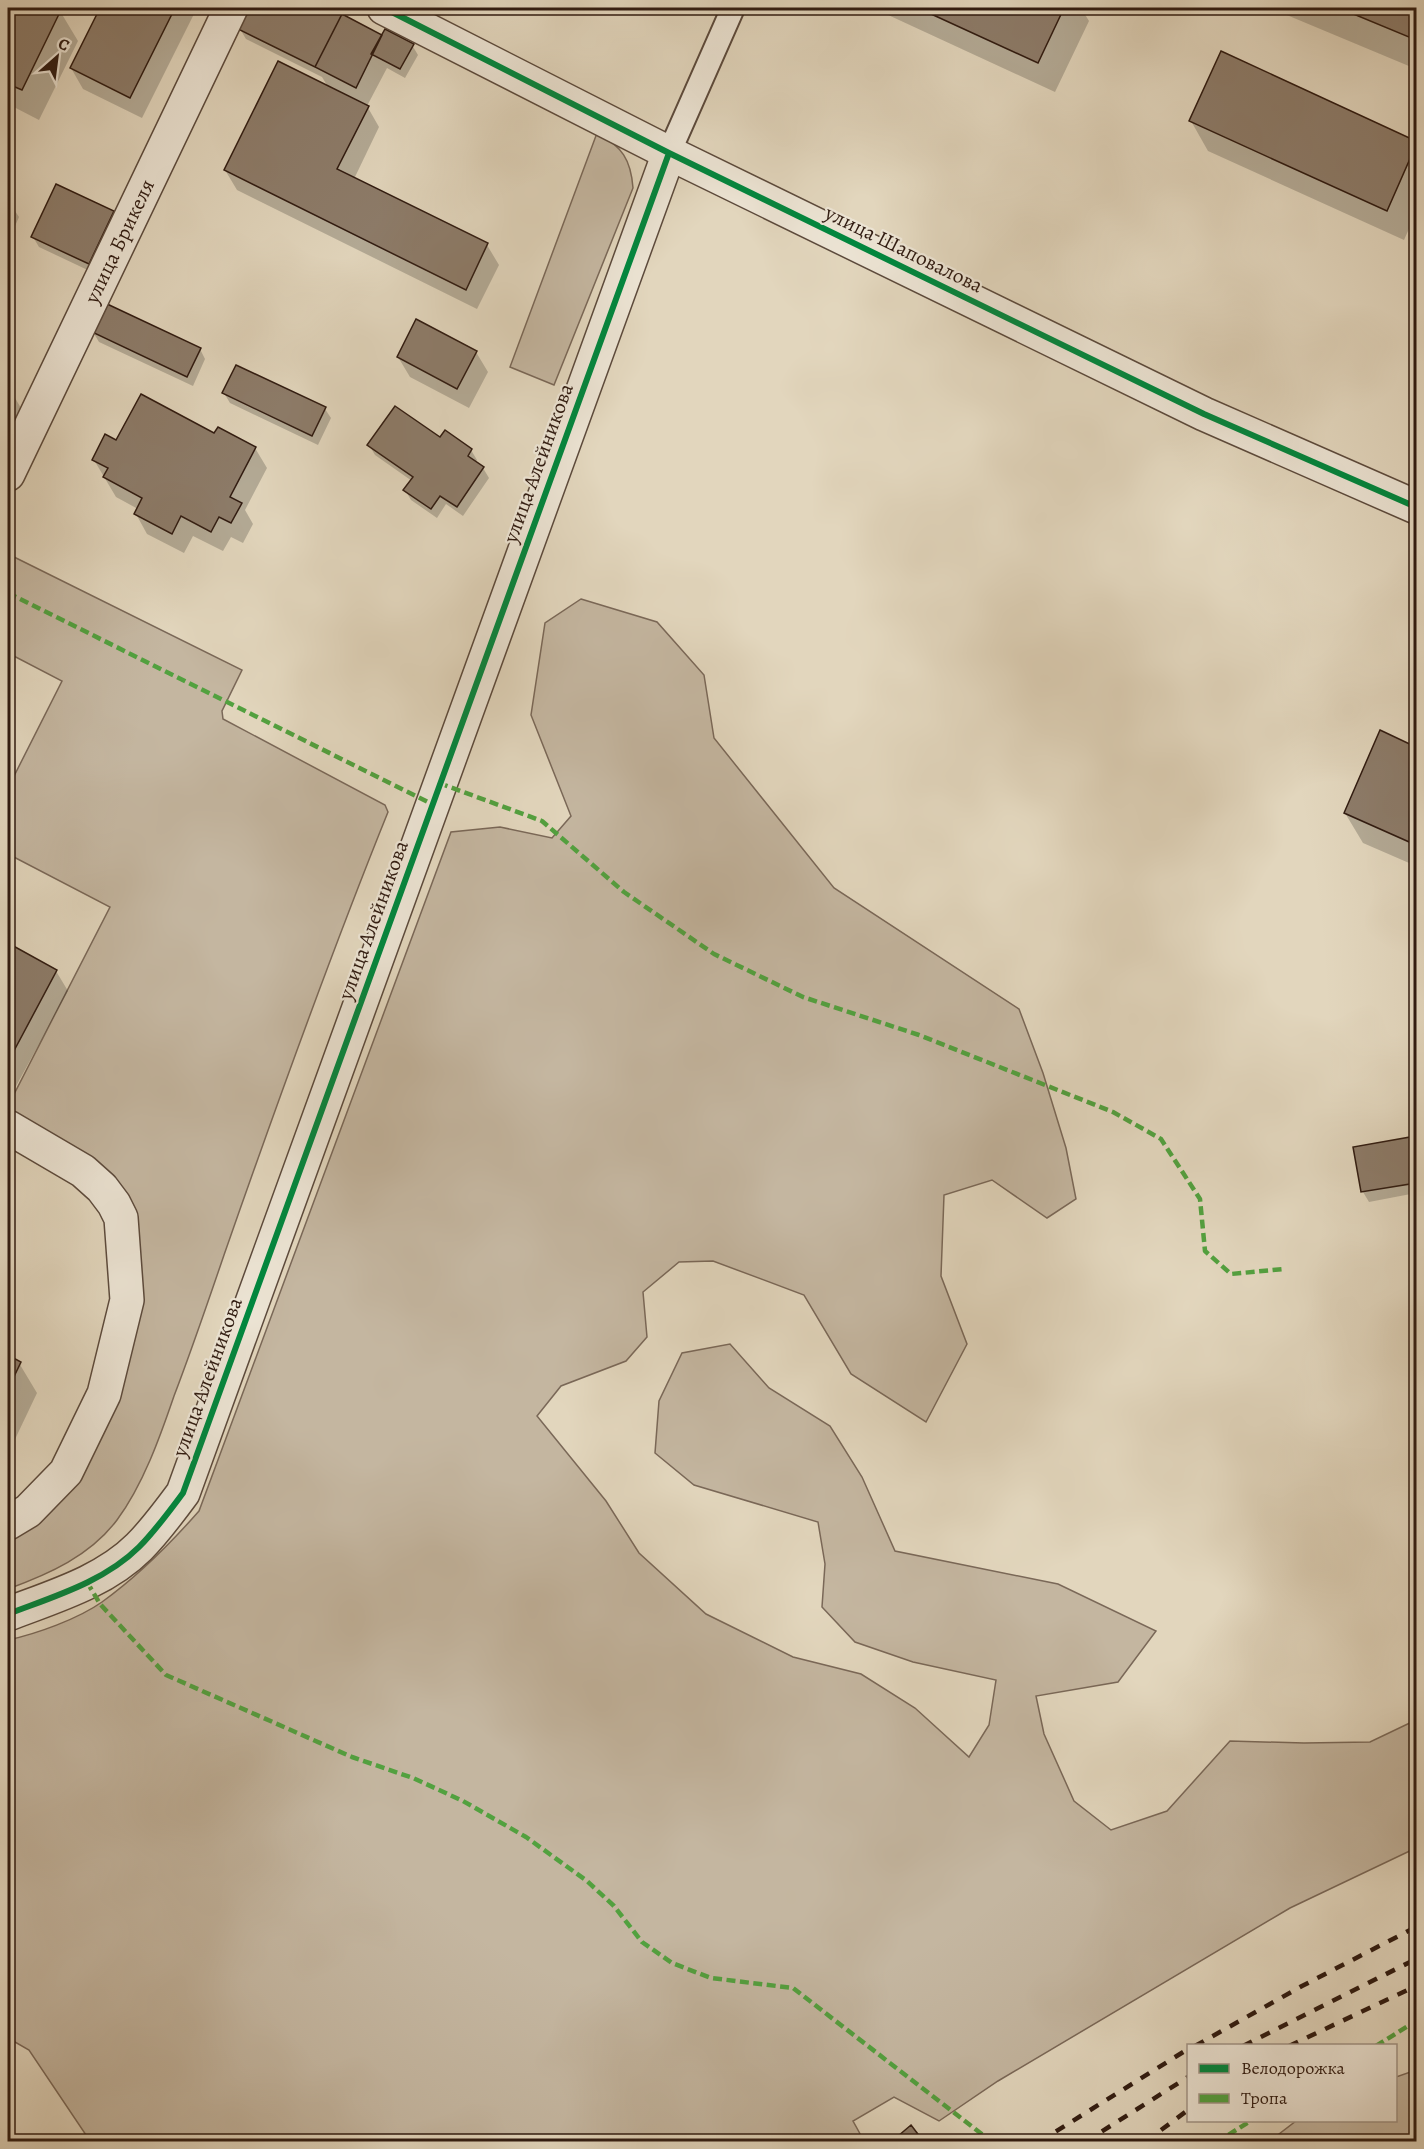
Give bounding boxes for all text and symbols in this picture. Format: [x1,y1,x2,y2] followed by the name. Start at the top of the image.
[27,27,87,87] north arrow
[54,33,73,57] text: С
[77,175,161,309] street label: улица Брикеля
[820,198,988,299] street label: улица Шаповалова
[496,379,580,548] street label: улица Алейникова
[331,836,415,1005] street label: улица Алейникова
[165,1293,249,1462] street label: улица Алейникова
[1187,2044,1397,2122] legend
[1241,2056,1346,2080] text: Велодорожка
[1241,2086,1288,2110] text: Тропа

